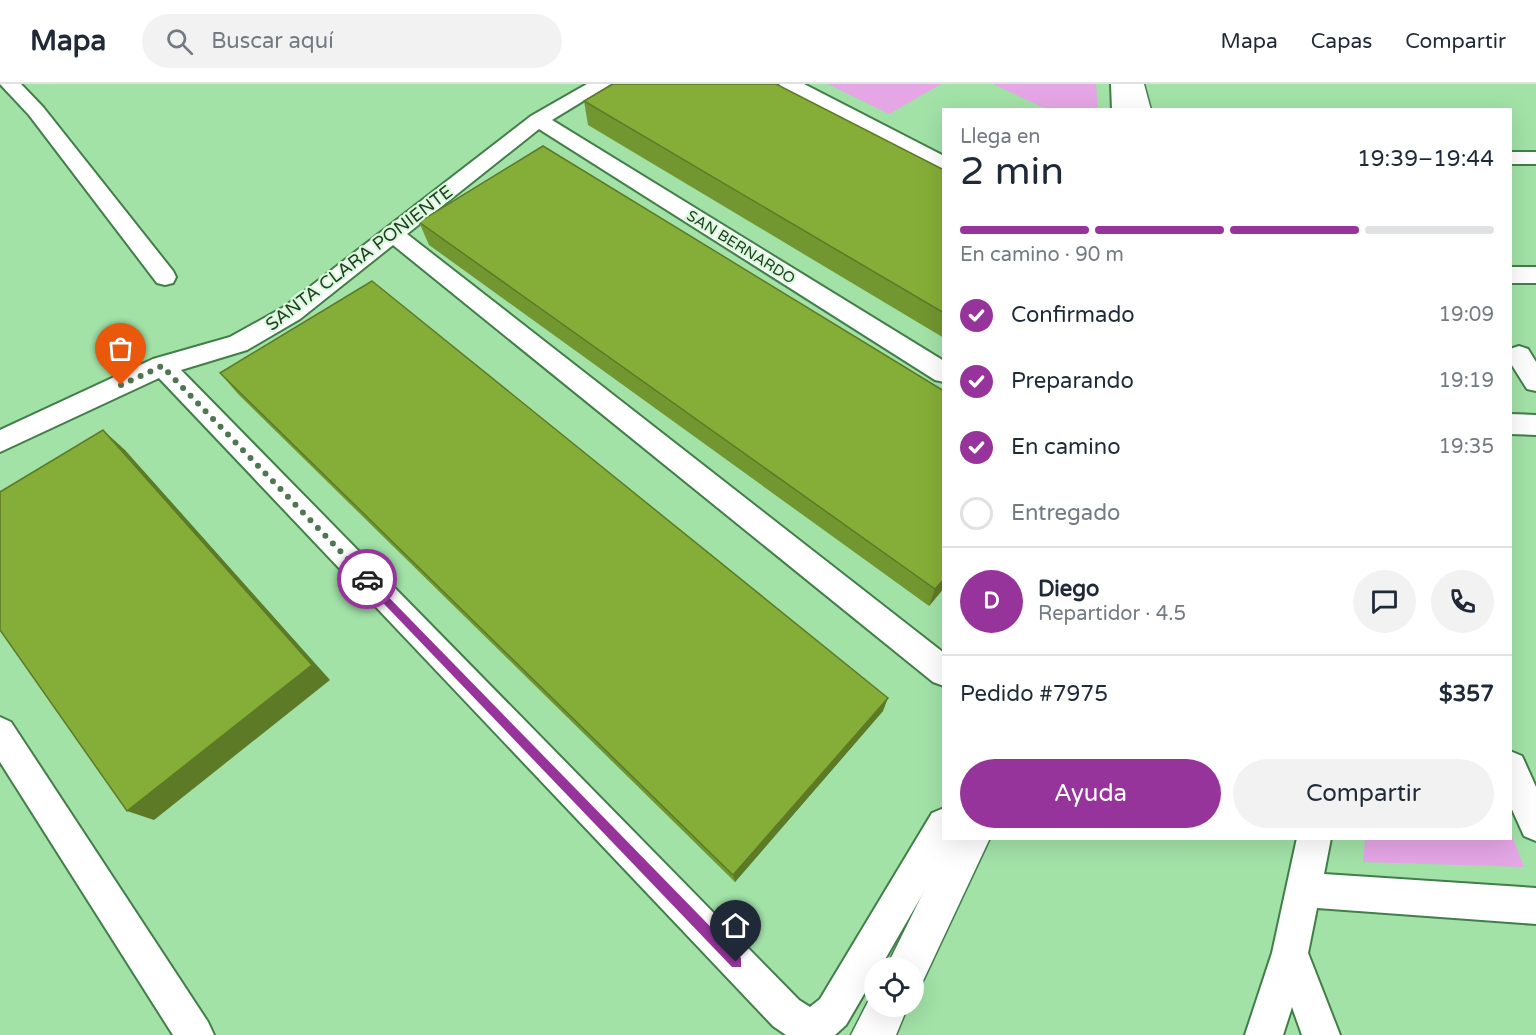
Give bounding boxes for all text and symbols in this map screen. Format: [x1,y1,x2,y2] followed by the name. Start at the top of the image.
[142,14,562,68] search box
[30,24,106,58] text: Mapa
[163,25,196,58] icon: search
[211,28,334,54] text: Buscar aquí
[1221,29,1278,54] text: Mapa
[1311,29,1372,54] text: Capas
[1405,29,1506,54] text: Compartir
[960,125,1040,149] text: Llega en
[1357,146,1494,172] text: 19:39–19:44
[960,148,1064,195] text: 2 min
[261,180,457,336] street label: SANTA CLARA PONIENTE
[683,206,799,288] street label: SAN BERNARDO
[960,243,1124,267] text: En camino · 90 m
[960,299,993,332] icon: check
[1011,302,1135,328] text: Confirmado
[1439,303,1494,327] text: 19:09
[95,323,146,385] pin
[104,332,137,365] icon: bag
[960,365,993,398] icon: check
[1011,368,1134,394] text: Preparando
[1439,369,1494,393] text: 19:19
[960,431,993,464] icon: check
[1011,434,1121,460] text: En camino
[1439,435,1494,459] text: 19:35
[1011,500,1120,526] text: Entregado
[337,549,397,609] courier
[351,563,384,596] icon: car
[1353,570,1416,633] button: chat
[1431,570,1494,633] button: phone
[1038,576,1100,602] text: Diego
[983,588,1000,614] text: D
[1038,602,1186,626] text: Repartidor · 4.5
[960,681,1108,707] text: Pedido #7975
[1439,681,1494,707] text: $357
[960,759,1221,828] button: Ayuda
[1233,759,1494,828] button: Compartir
[710,900,761,962] pin
[719,909,752,942] icon: home
[864,957,924,1017] map controls
[864,957,924,1017] button: locate

